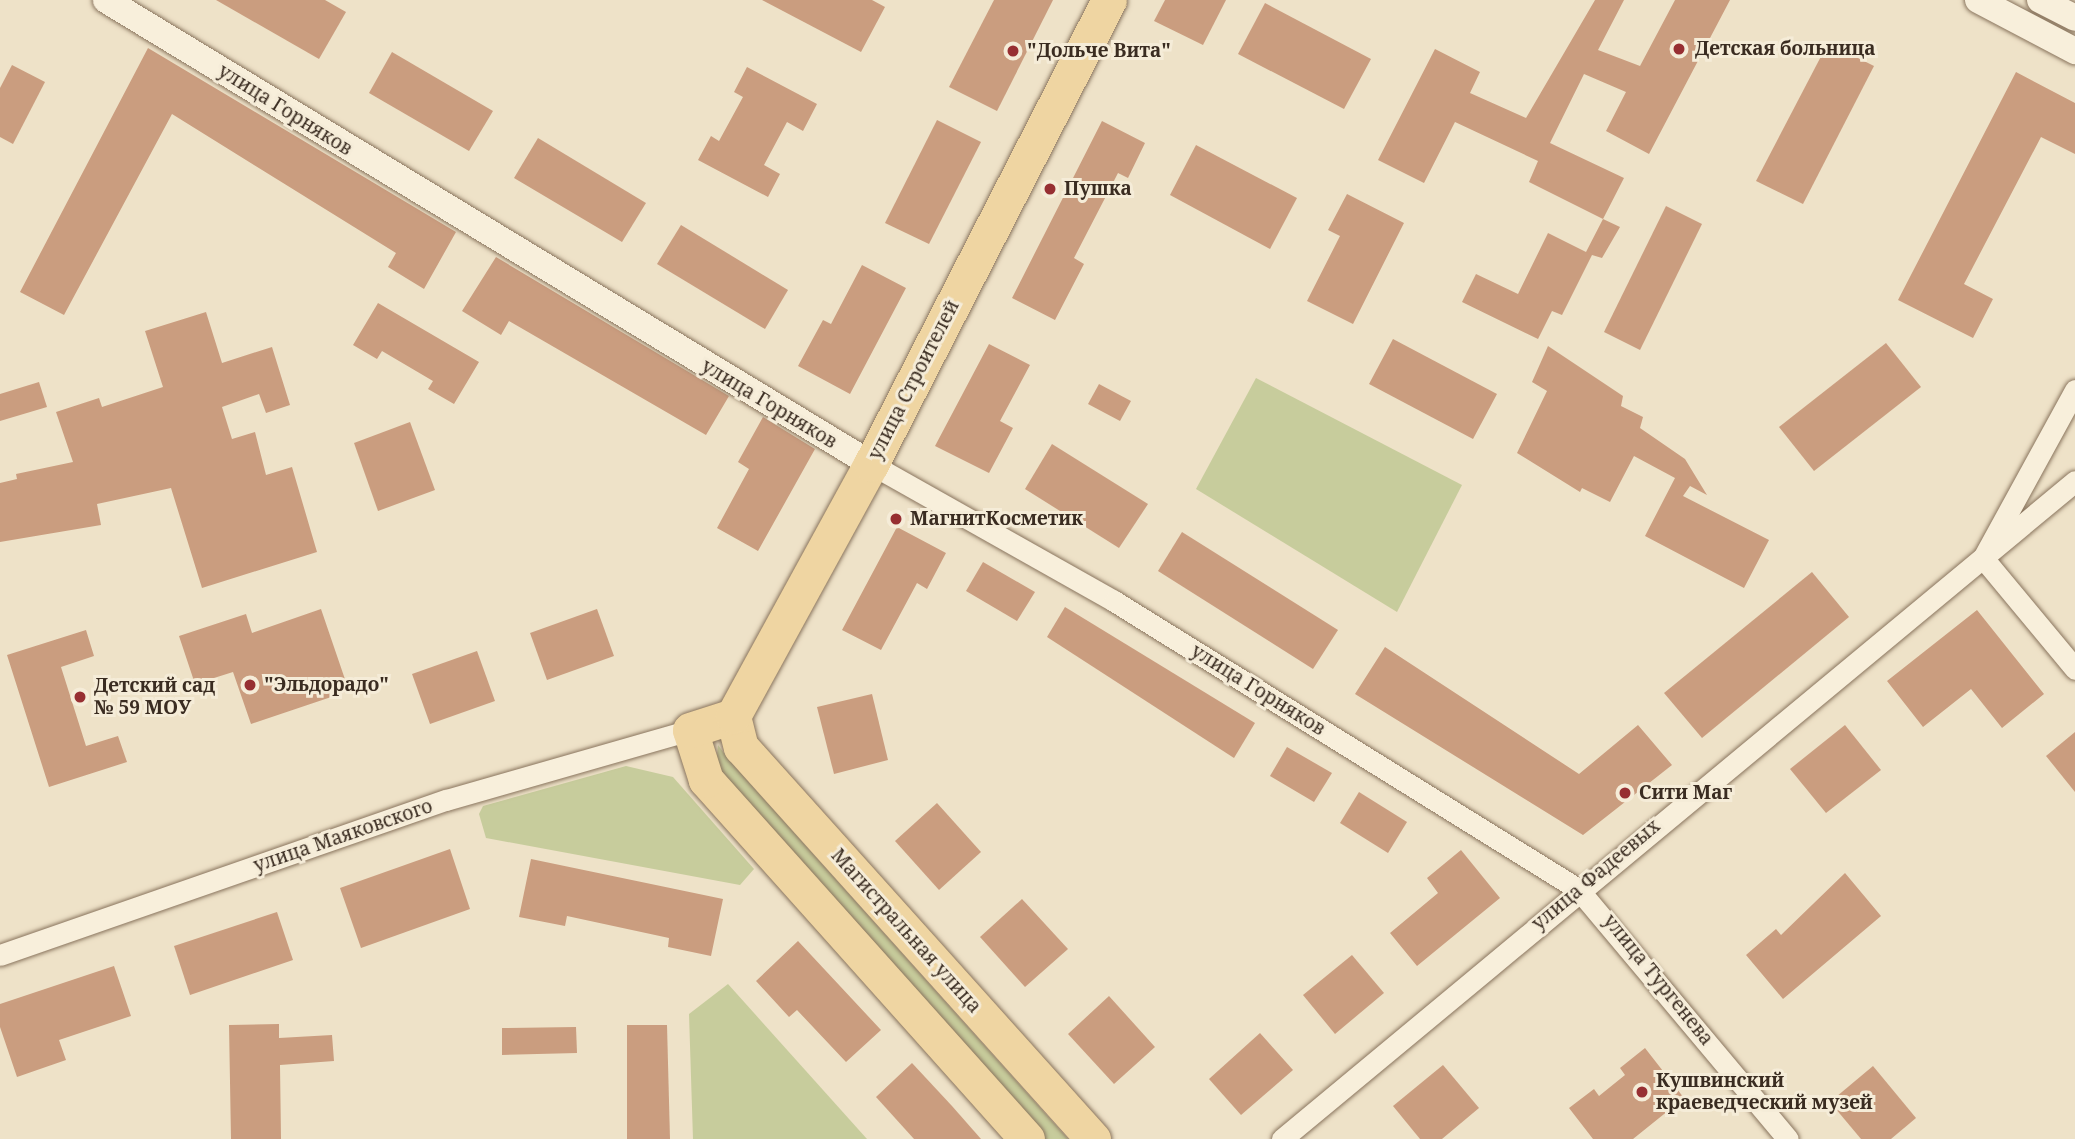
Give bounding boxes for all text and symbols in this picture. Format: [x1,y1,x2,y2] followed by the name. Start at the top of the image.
[1695,38,1875,60] place label: Детская больница
[1669,39,1689,59] marker: Детская больница
[1027,40,1171,62] place label: "Дольче Вита"
[1005,43,1021,59] marker: "Дольче Вита"
[214,60,356,160] street label: улица Горняков
[1064,178,1132,200] place label: Пушка
[1042,181,1058,197] marker: Пушка
[864,296,964,464] street label: улица Строителей
[697,355,841,453] street label: улица Горняков
[910,508,1083,530] place label: МагнитКосметик
[888,511,904,527] marker: МагнитКосметик
[1187,640,1329,740] street label: улица Горняков
[264,674,389,696] place label: "Эльдорадо"
[94,675,215,719] place label: Детский сад № 59 МОУ
[242,677,258,693] marker: "Эльдорадо"
[72,689,88,705] marker: Детский сад № 59 МОУ
[1639,782,1732,804] place label: Сити Маг
[1617,785,1633,801] marker: Сити Маг
[251,795,435,877] street label: улица Маяковского
[1527,815,1665,935] street label: улица Фадеевых
[826,844,986,1018] street label: Магистральная улица
[1598,910,1718,1050] street label: улица Тургенева
[1656,1070,1873,1114] place label: Кушвинский краеведческий музей
[1634,1084,1650,1100] marker: Кушвинский краеведческий музей

